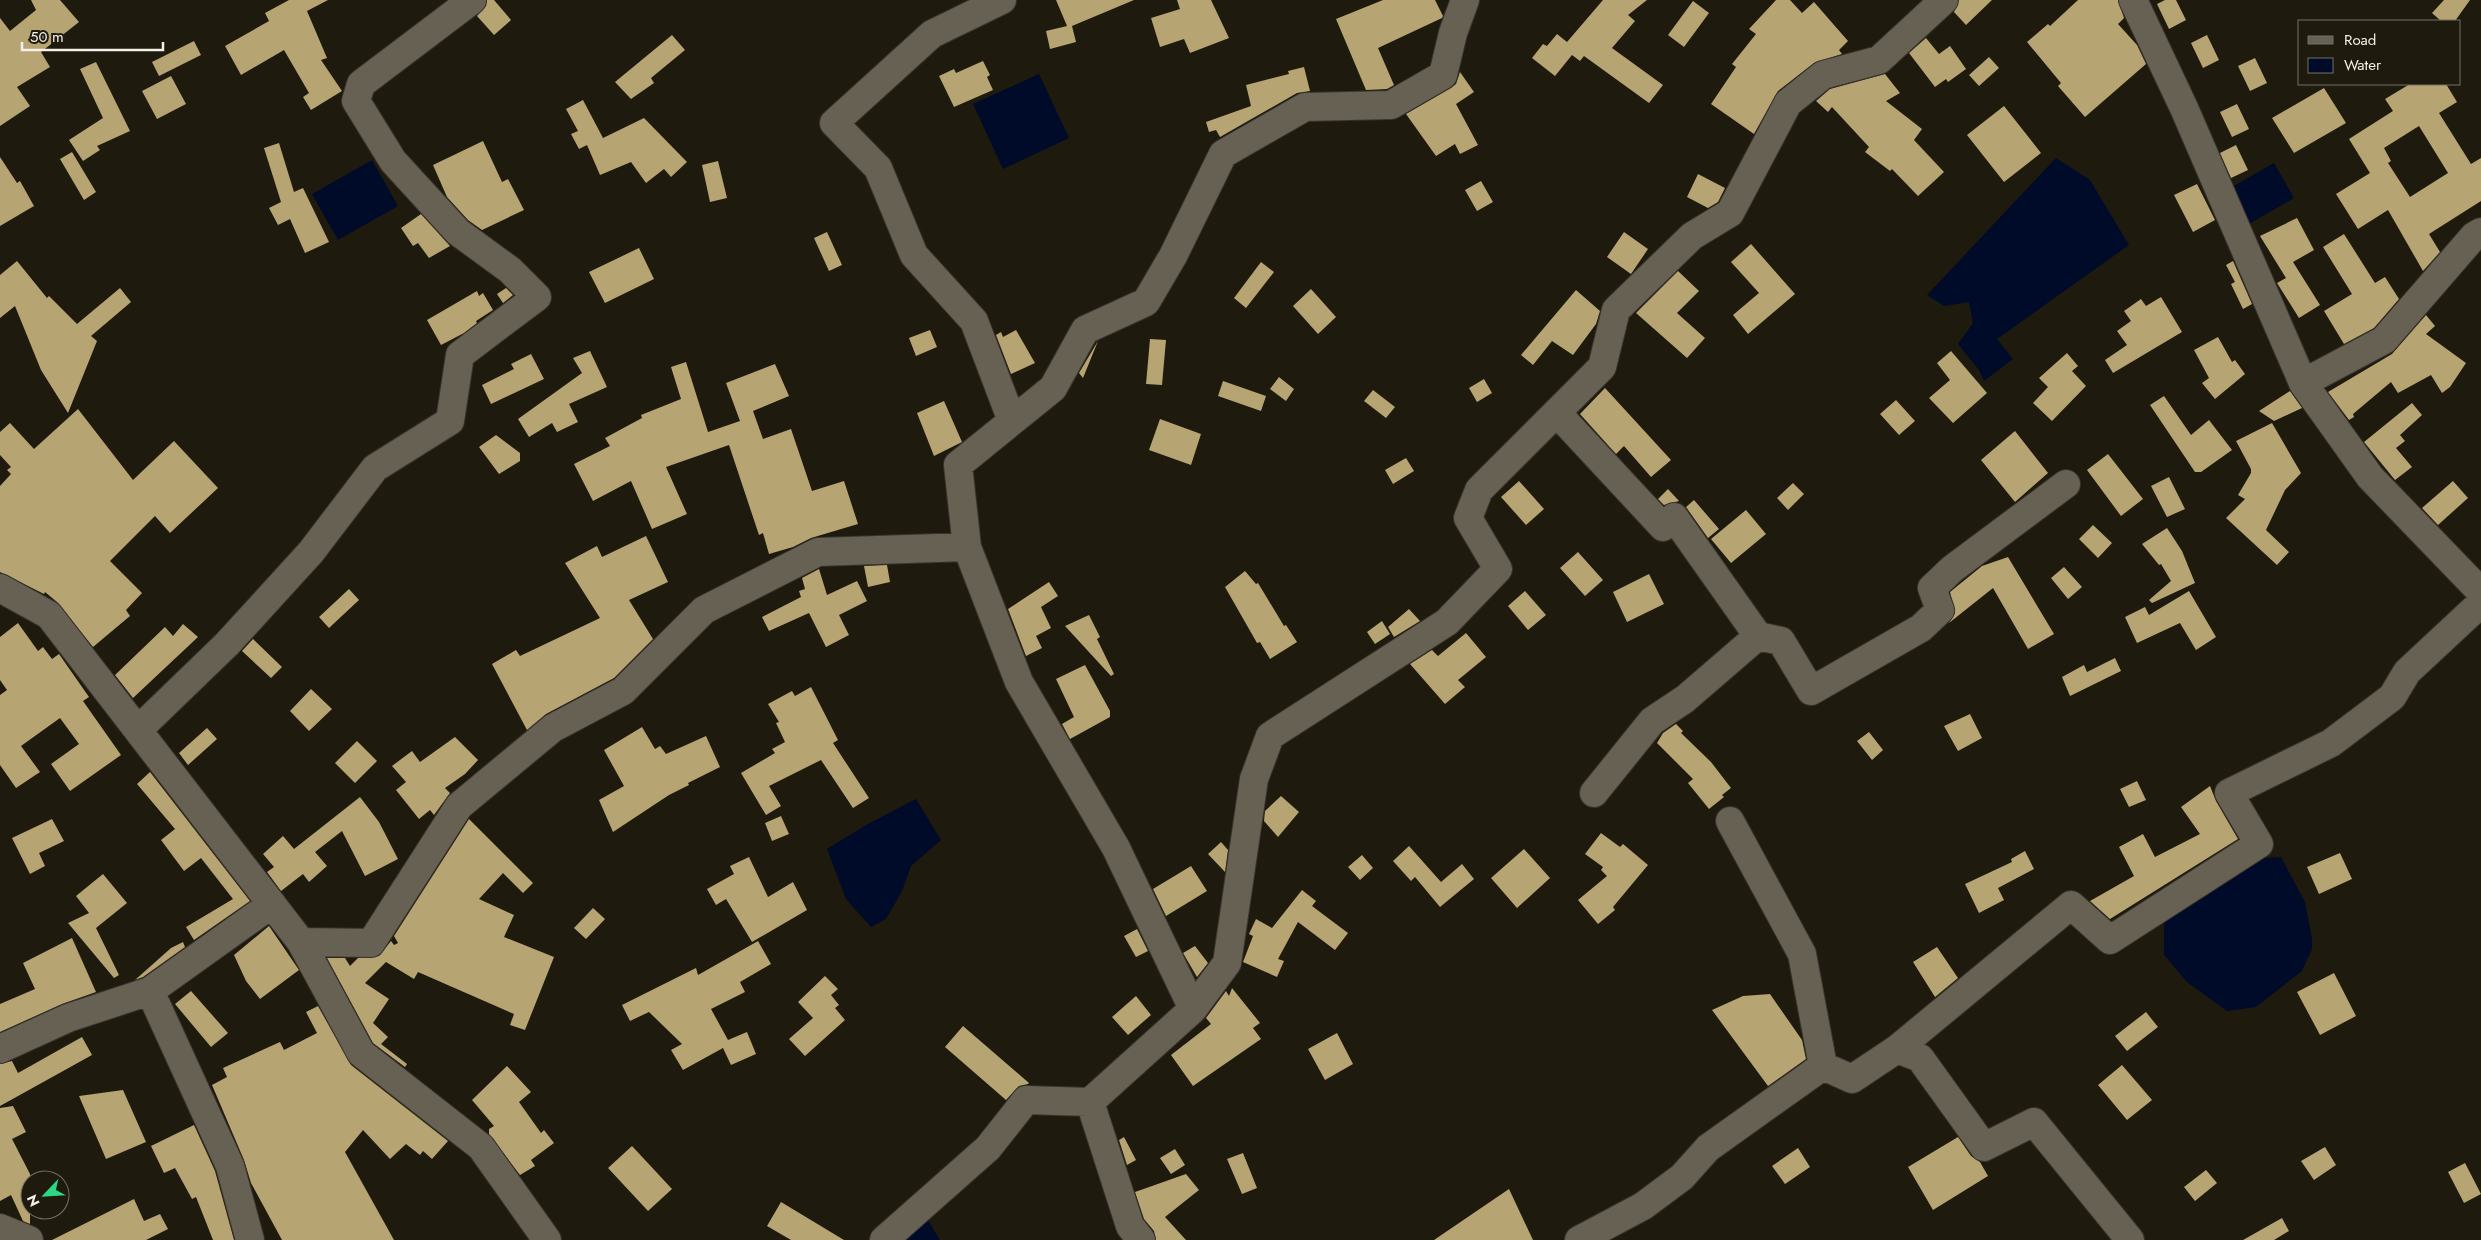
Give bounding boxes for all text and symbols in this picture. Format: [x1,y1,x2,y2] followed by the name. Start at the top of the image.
[22,20,164,52] scale bar
[2298,20,2461,85] legend
[30,26,64,48] text: 50 m
[2344,29,2376,51] text: Road
[2344,54,2382,76] text: Water
[20,1170,70,1220] north arrow
[22,1191,45,1210] text: N

